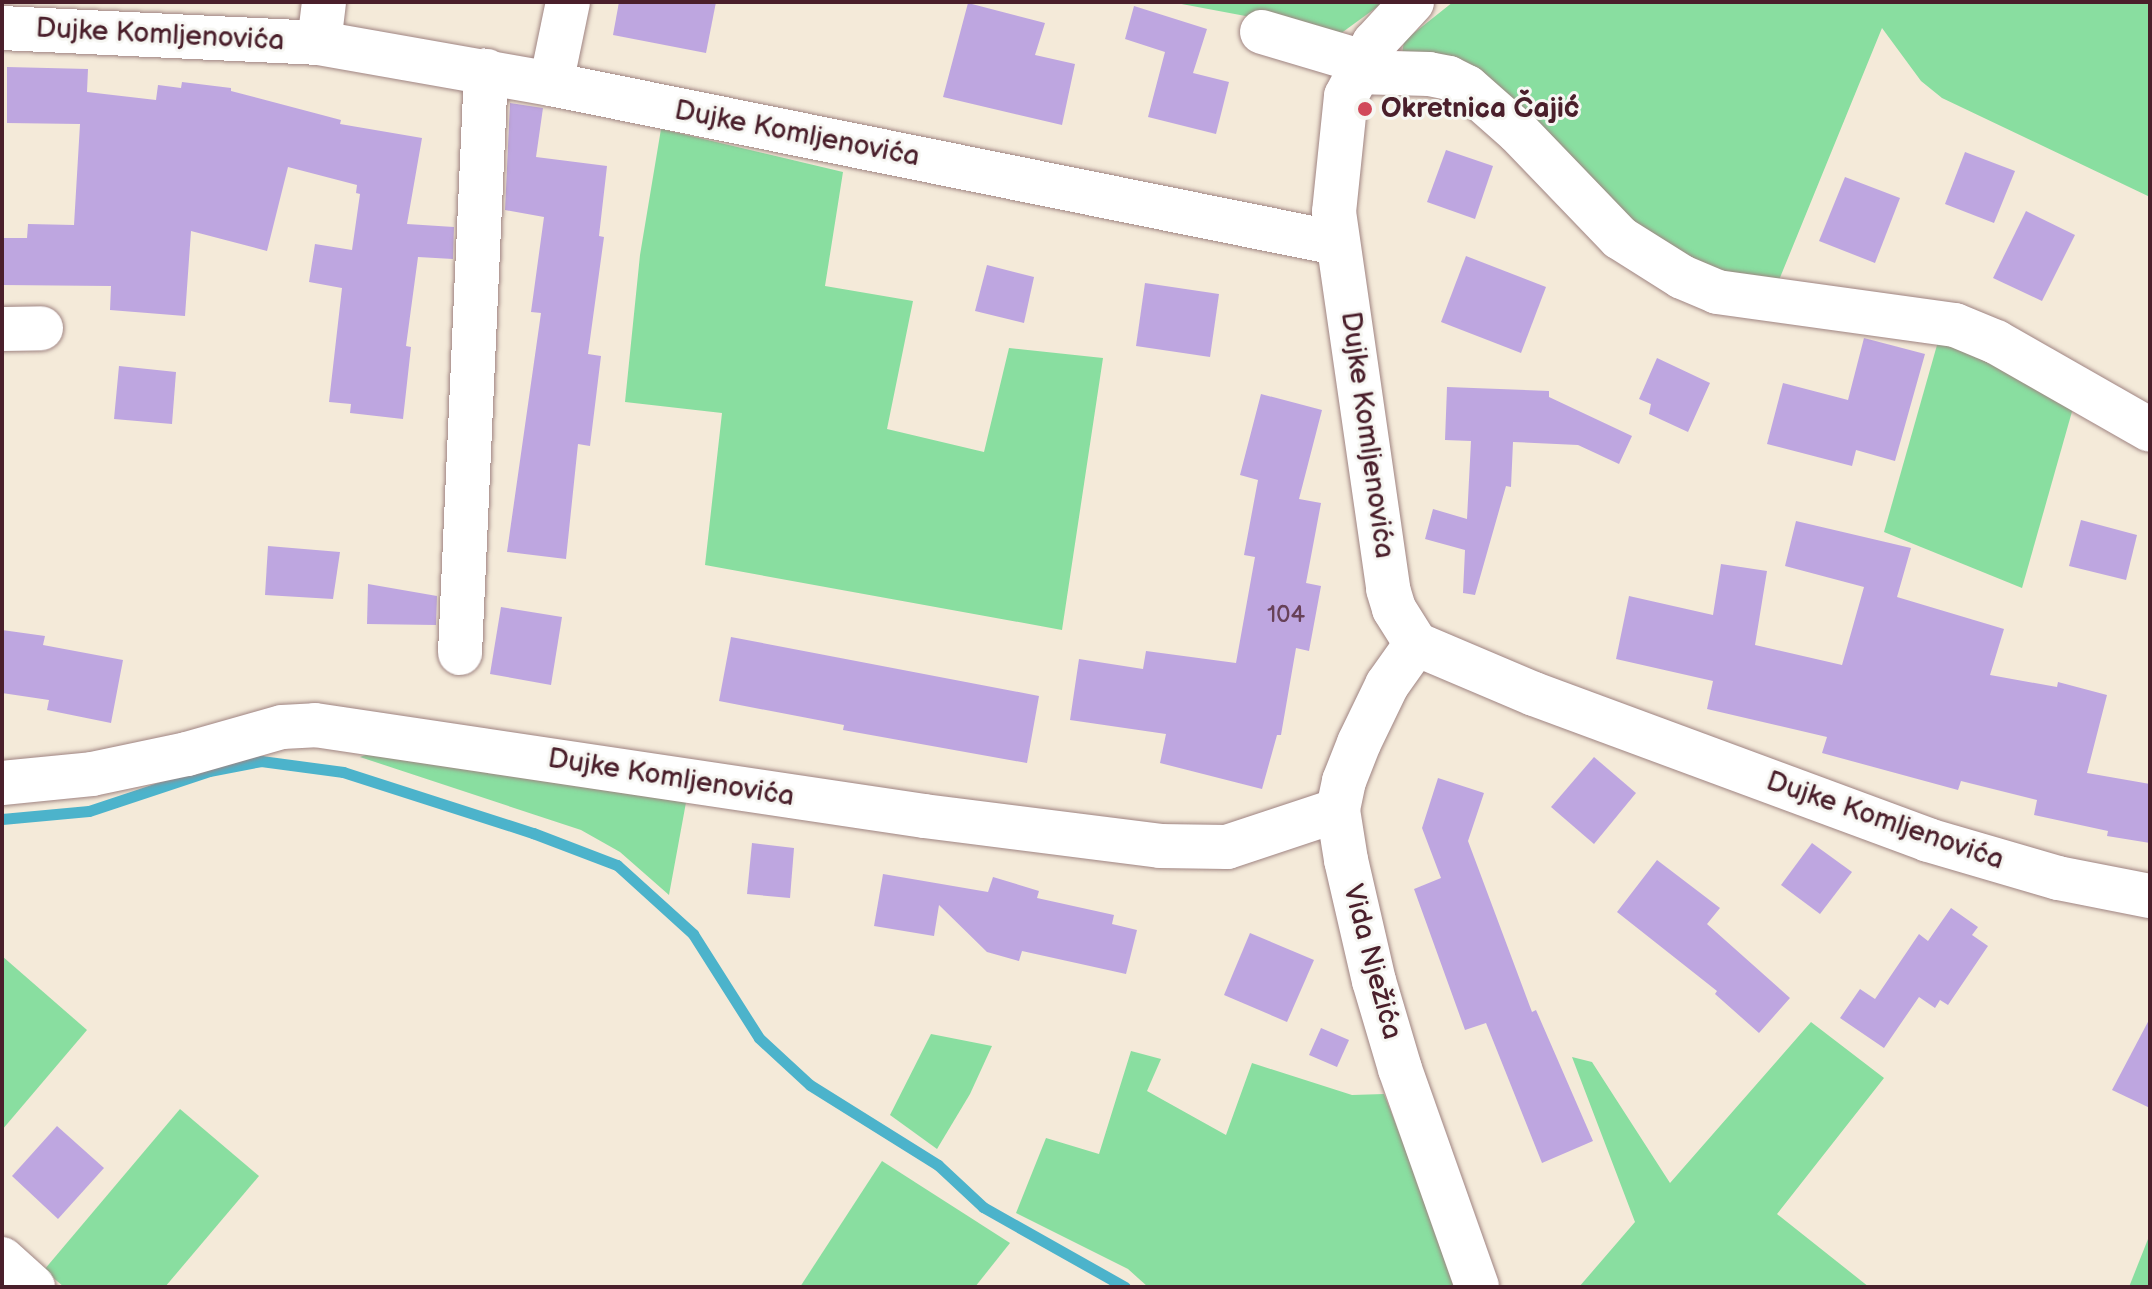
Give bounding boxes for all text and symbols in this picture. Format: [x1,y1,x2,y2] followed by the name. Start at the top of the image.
[35,12,285,58] street label: Dujke Komljenovića
[1381,92,1580,126] place label: Okretnica Čajić
[672,94,922,174] street label: Dujke Komljenovića
[1356,100,1374,118] marker: Okretnica Čajić
[1333,309,1401,561] street label: Dujke Komljenovića
[1267,601,1305,629] house number: 104
[545,742,797,814] street label: Dujke Komljenovića
[1762,765,2008,877] street label: Dujke Komljenovića
[1335,881,1409,1043] street label: Vida Nježića

